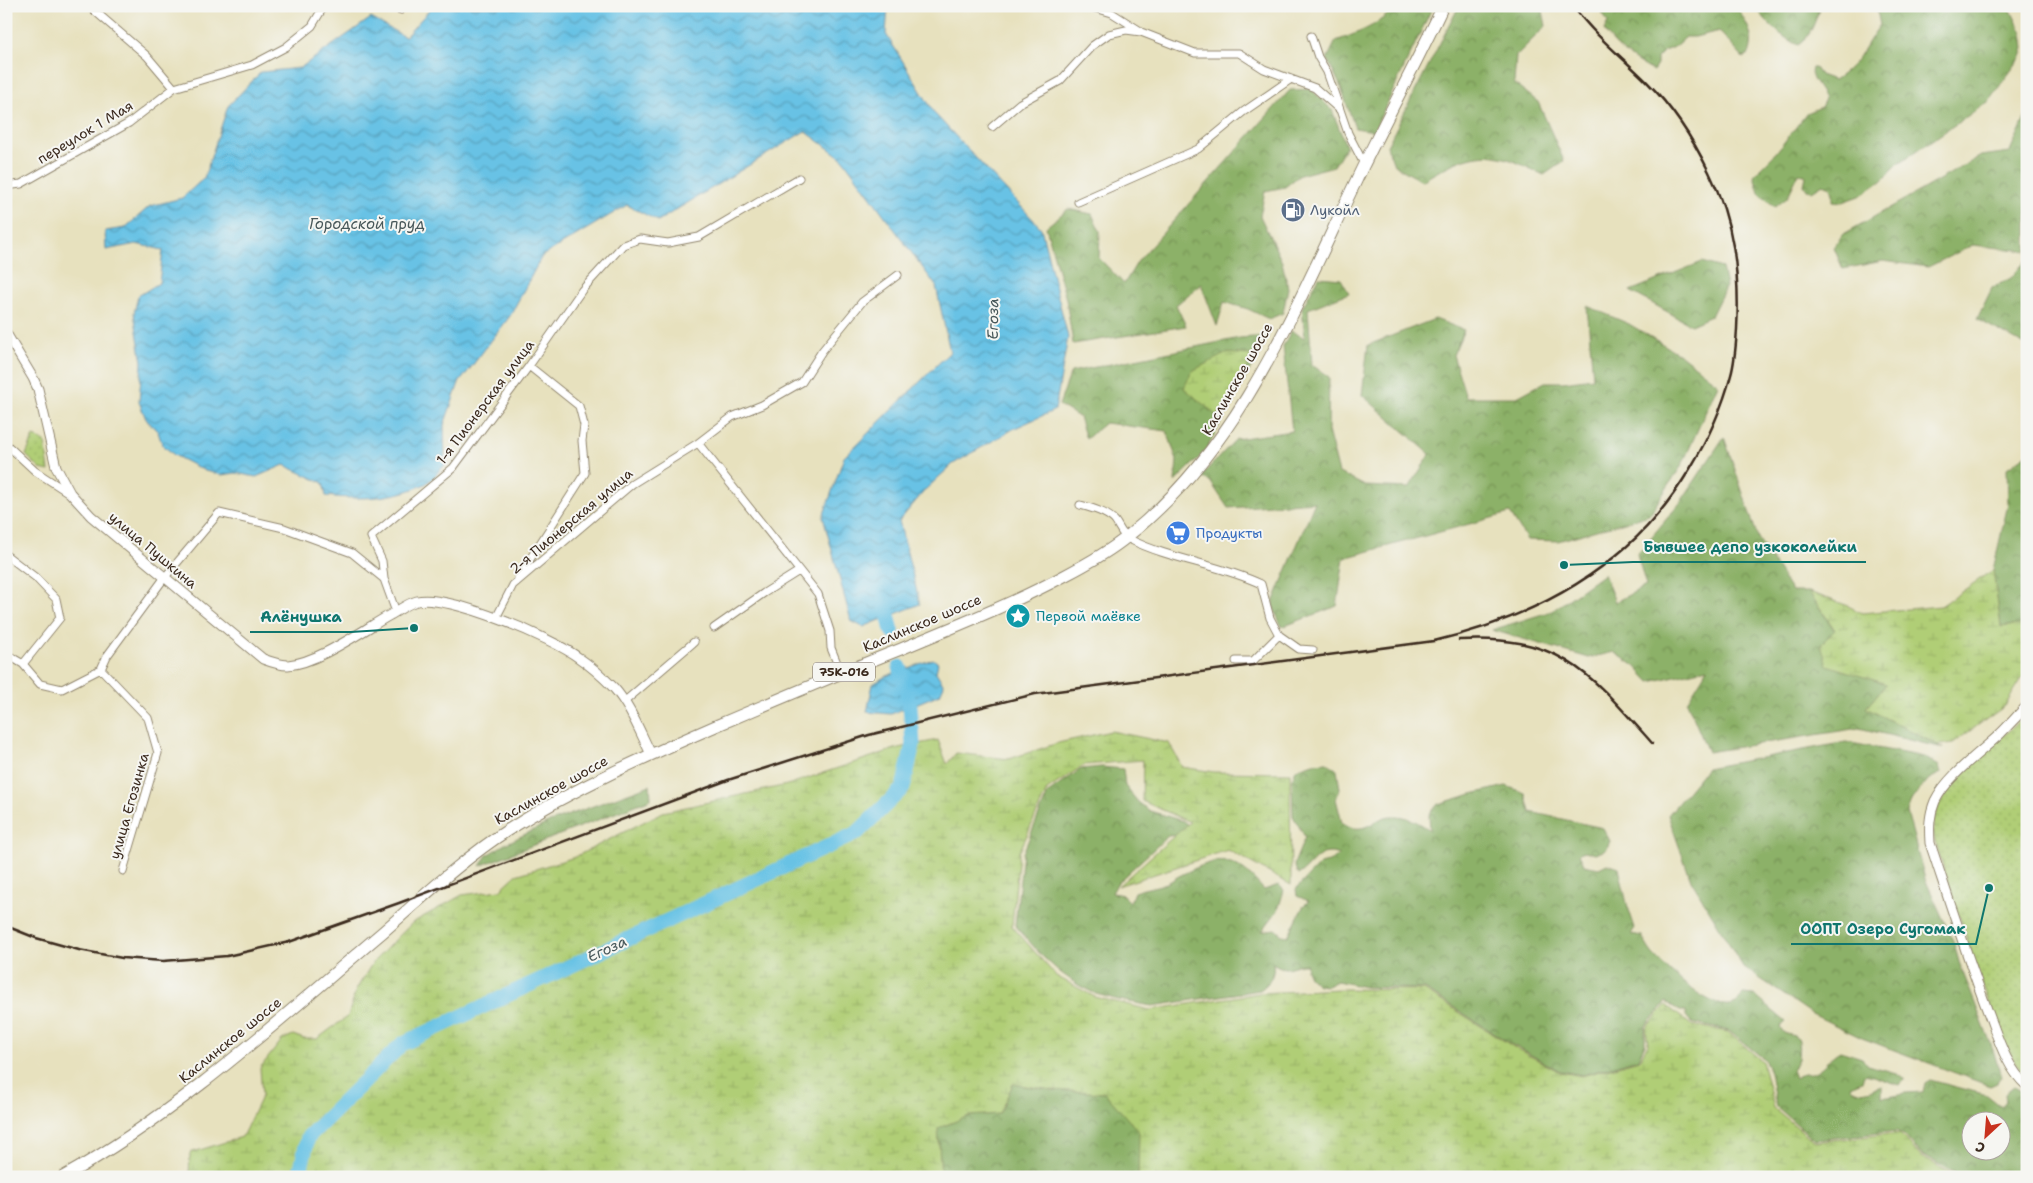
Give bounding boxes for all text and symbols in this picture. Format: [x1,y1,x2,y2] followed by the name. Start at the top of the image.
[34,96,136,168] street label: переулок 1 Мая
[1280,197,1306,223] fuel station icon: Лукойл
[1310,201,1360,219] place label: Лукойл
[309,214,425,234] water label: Городской пруд
[983,298,1003,340] water label: Егоза
[1198,320,1277,438] street label: Каслинское шоссе
[432,336,538,468] street label: 1-я Пионерская улица
[506,464,636,578] street label: 2-я Пионерская улица
[105,508,201,592] street label: улица Пушкина
[1165,520,1191,546] supermarket icon: Продукты
[1196,524,1263,542] place label: Продукты
[1633,532,1866,562] callout: Бывшее депо узкоколейки
[1643,537,1857,557] text: Бывшее депо узкоколейки
[860,590,984,656] street label: Каслинское шоссе
[250,602,351,632] callout: Алёнушка
[1005,603,1031,629] place icon: Первой маёвке
[260,607,343,627] text: Алёнушка
[1036,607,1141,625] place label: Первой маёвке
[813,662,875,682] road number: 75К-016
[105,751,153,861] street label: улица Егозинка
[491,751,611,829] street label: Каслинское шоссе
[1791,914,1976,944] callout: ООПТ Озеро Сугомак
[1800,919,1966,939] text: ООПТ Озеро Сугомак
[584,931,630,967] water label: Егоза
[175,993,285,1087] street label: Каслинское шоссе
[1960,1110,2010,1160] north arrow
[1972,1138,1988,1158] text: С

